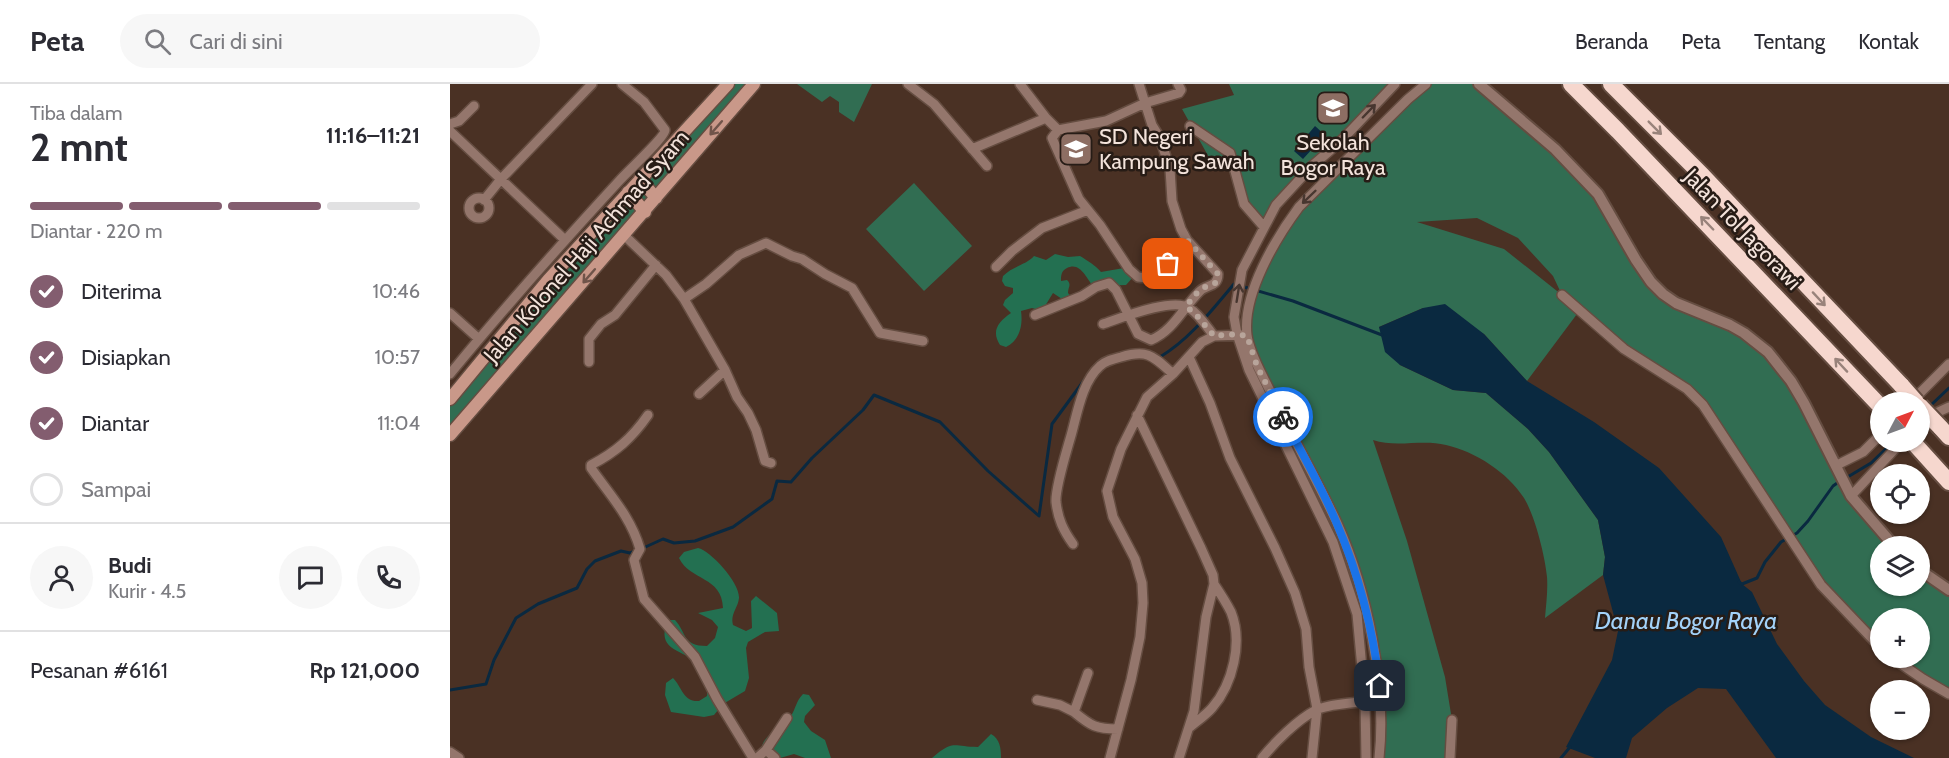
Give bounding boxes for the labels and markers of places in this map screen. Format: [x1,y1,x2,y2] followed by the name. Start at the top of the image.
[1315,90,1351,126] school or university icon: Sekolah Bogor Raya
[1099,123,1255,175] place label: SD Negeri Kampung Sawah
[1280,129,1386,181] place label: Sekolah Bogor Raya
[1058,131,1094,167] school or university icon: SD Negeri Kampung Sawah
[1142,238,1193,289] pin
[1354,660,1405,711] pin

